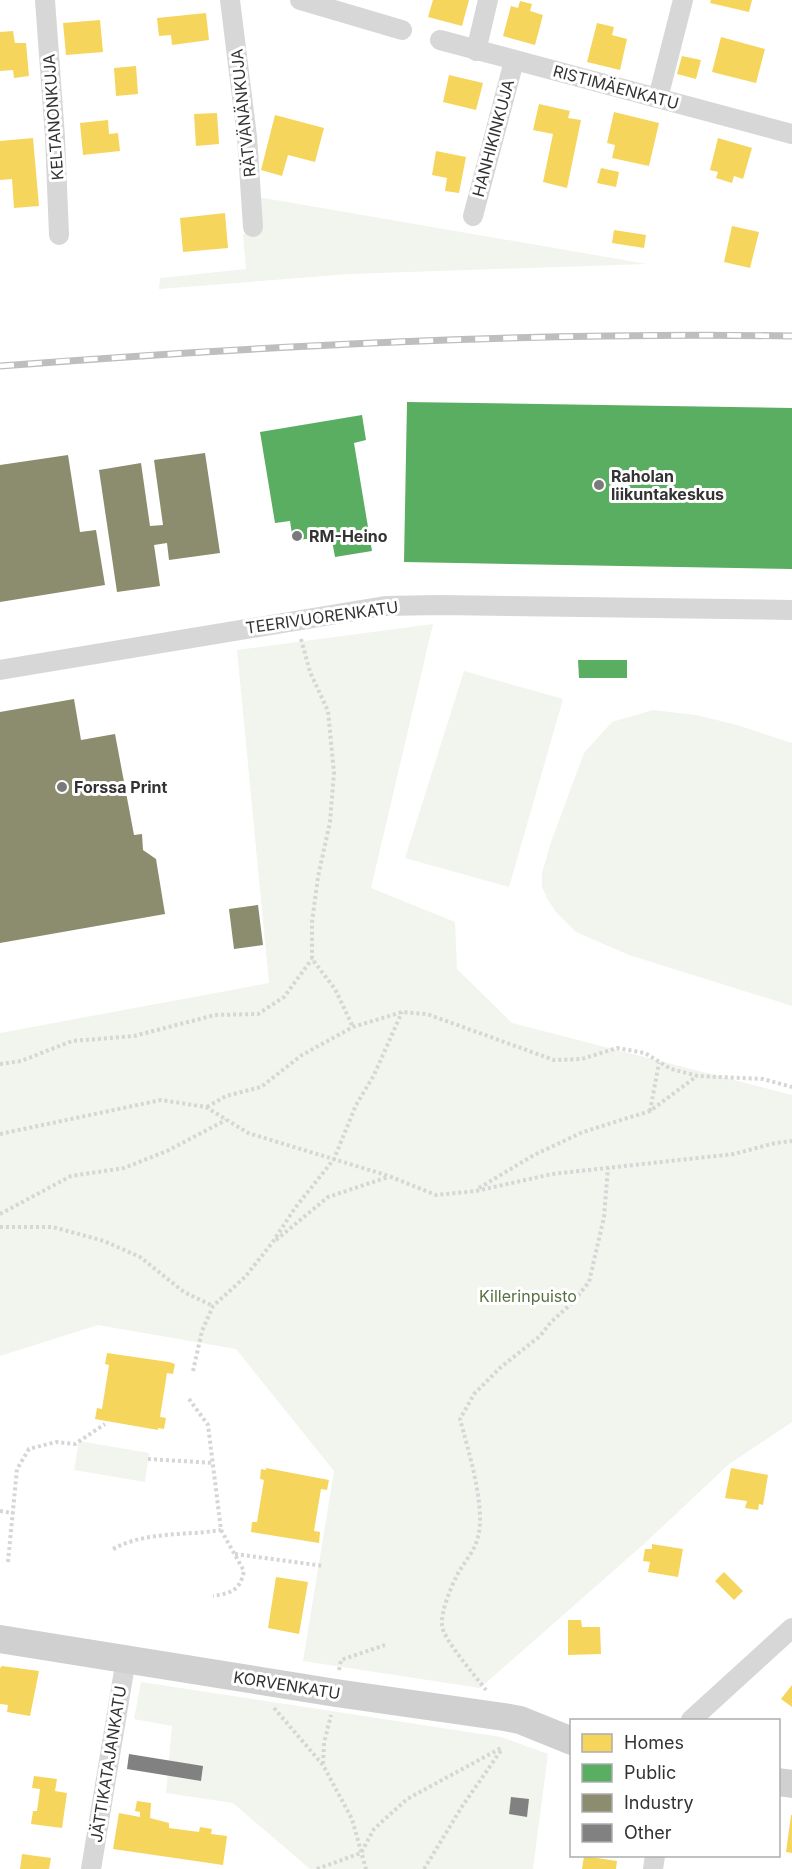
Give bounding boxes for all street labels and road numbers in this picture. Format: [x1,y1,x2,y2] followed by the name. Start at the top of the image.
[226,48,260,178] street label: RÄTVÄNÄNKUJA
[39,53,67,181] street label: KELTANONKUJA
[551,61,681,113] street label: RISTIMÄENKATU
[468,77,518,199] street label: HANHIKINKUJA
[244,596,400,638] street label: TEERIVUORENKATU
[232,1667,342,1703] street label: KORVENKATU
[86,1684,130,1844] street label: JÄTTIKATAJANKATU

